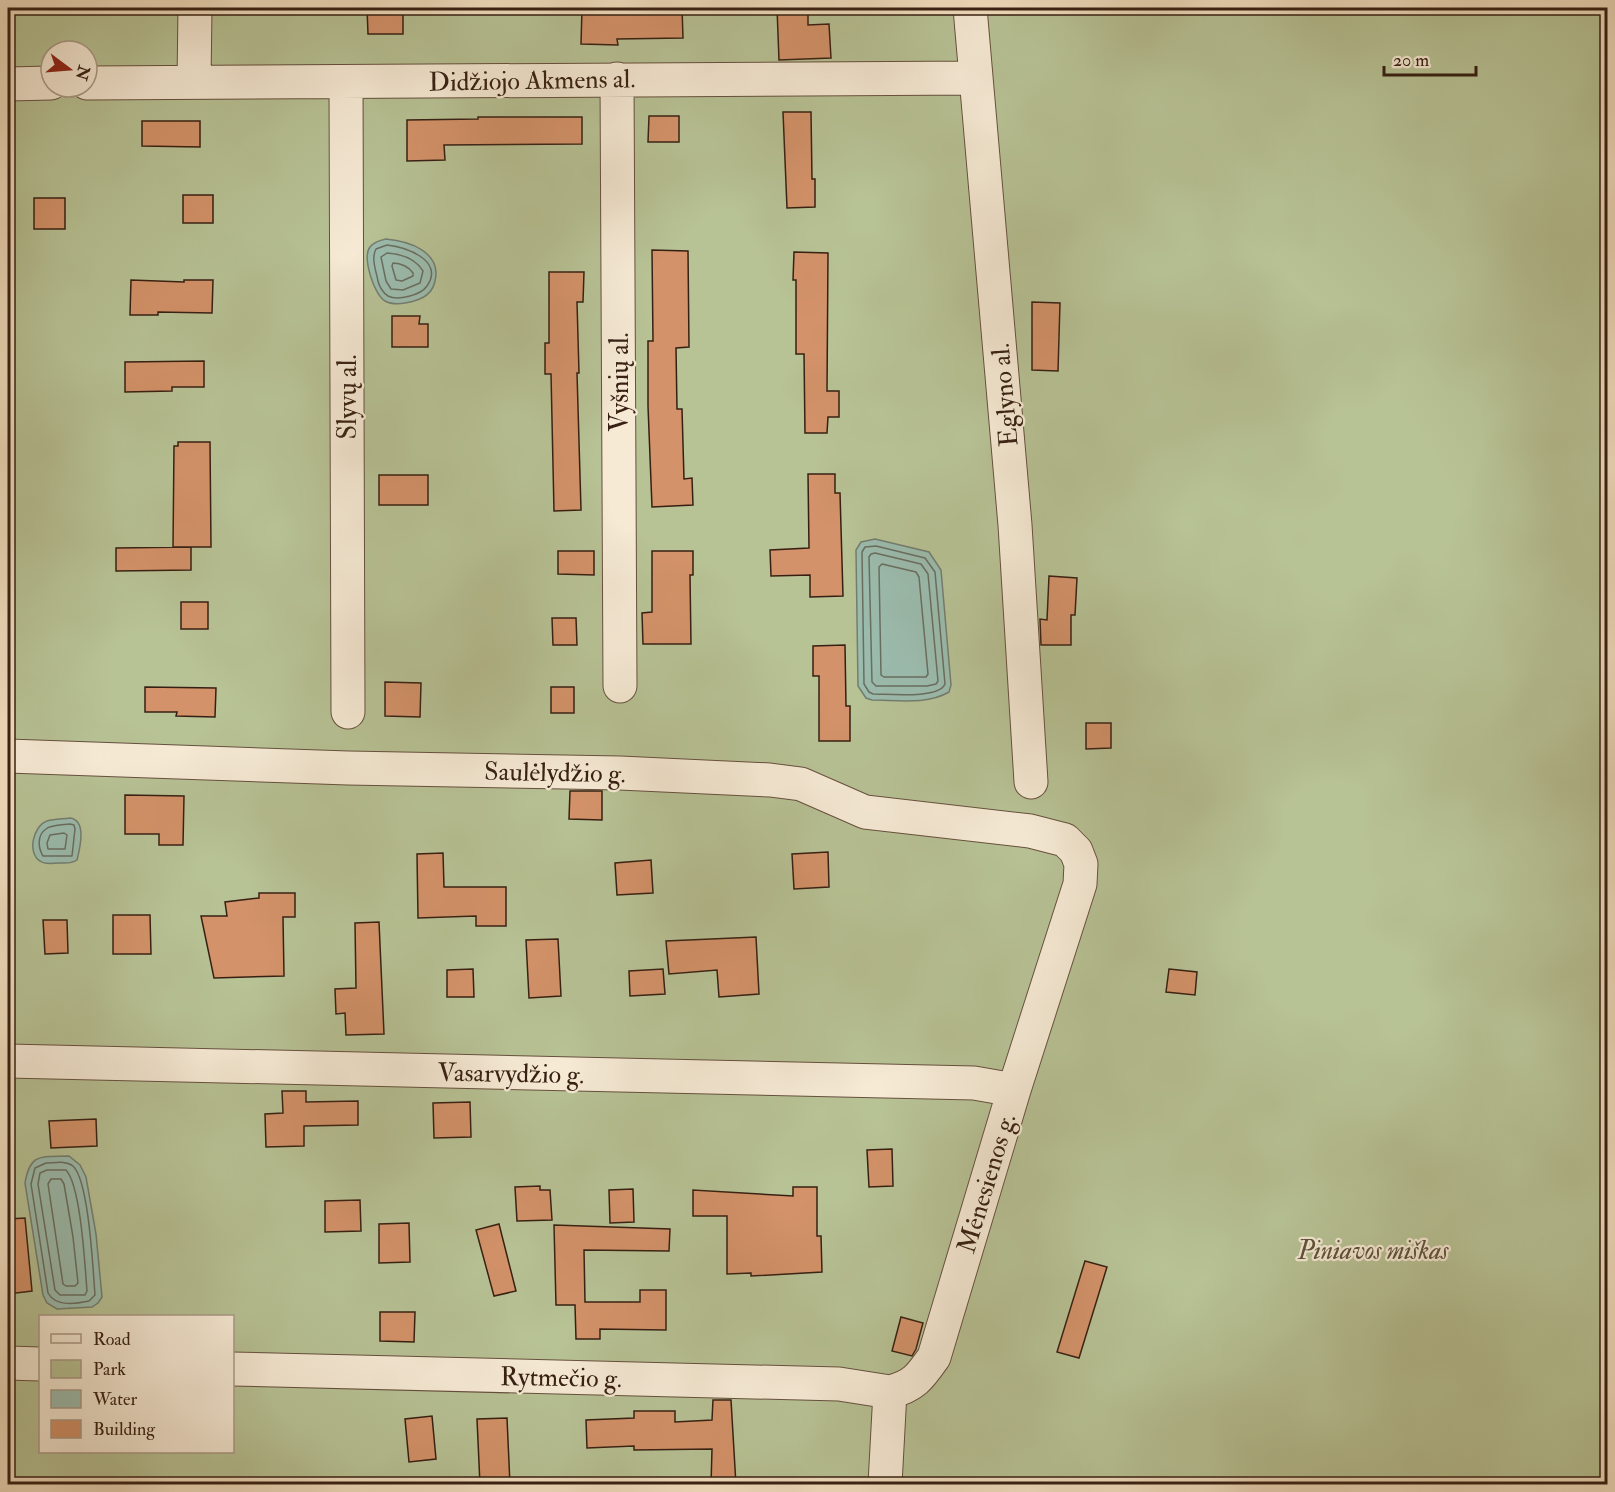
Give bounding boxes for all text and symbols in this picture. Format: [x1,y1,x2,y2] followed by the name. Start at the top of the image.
[39,39,99,99] north arrow
[1384,39,1476,77] scale bar
[1393,49,1429,72] text: 20 m
[71,62,94,83] text: N
[428,63,636,99] street label: Didžiojo Akmens al.
[604,332,636,432] street label: Vyšnių al.
[985,342,1025,448] street label: Eglyno al.
[332,355,364,440] street label: Slyvų al.
[484,756,626,790] street label: Saulėlydžio g.
[437,1057,585,1091] street label: Vasarvydžio g.
[951,1110,1023,1257] street label: Mėnesienos g.
[1297,1235,1449,1267] park label: Piniavos miškas
[39,1315,234,1453] legend
[93,1328,131,1351] text: Road
[93,1358,126,1381] text: Park
[500,1361,622,1395] street label: Rytmečio g.
[92,1388,137,1411] text: Water
[93,1418,156,1441] text: Building

